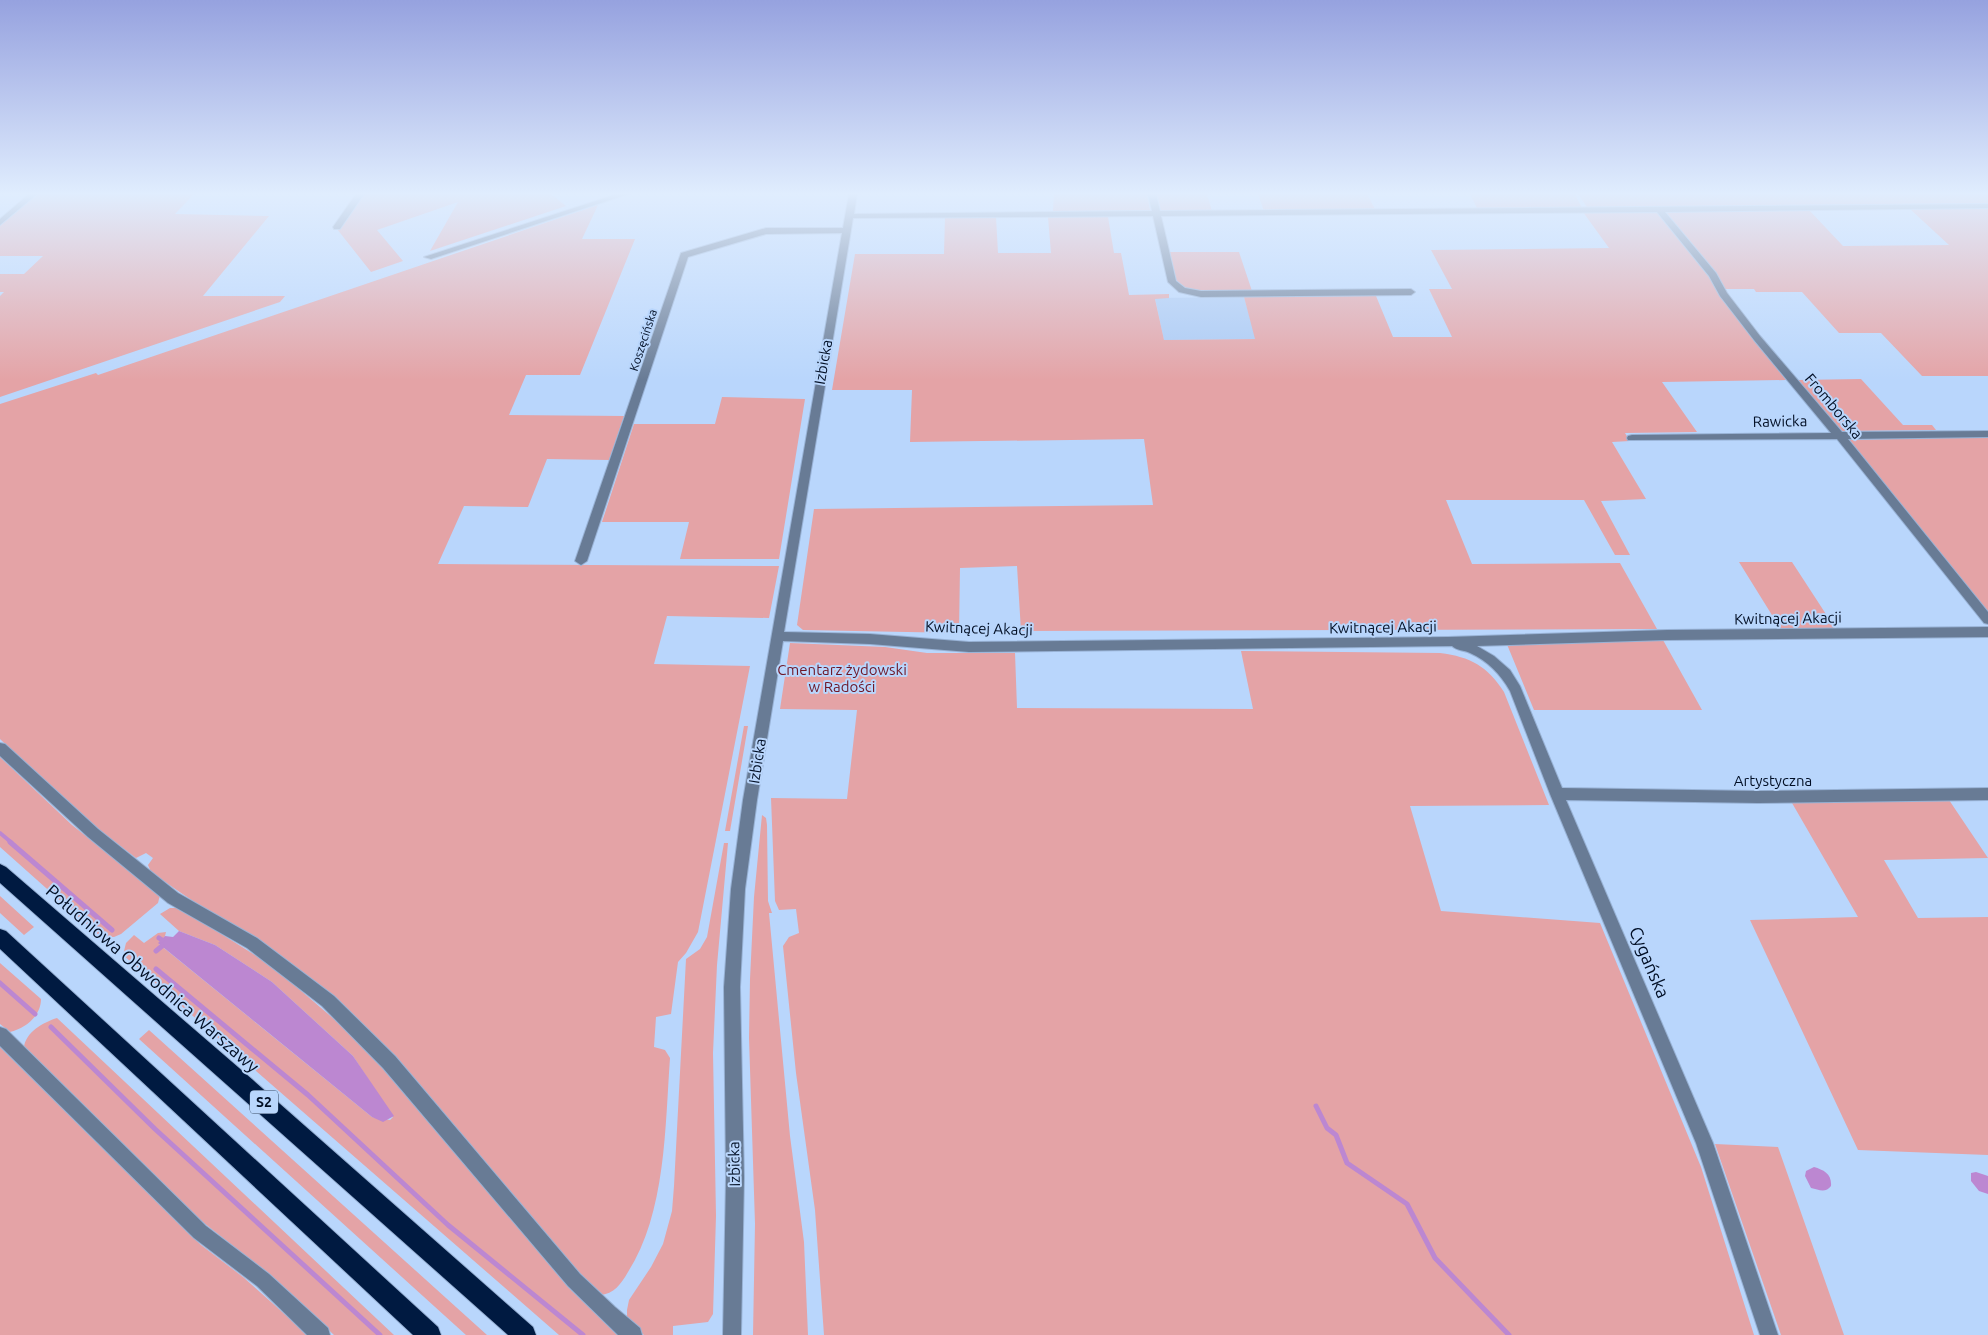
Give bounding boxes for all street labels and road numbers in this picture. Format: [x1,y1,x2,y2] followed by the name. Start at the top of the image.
[627,307,659,373] street label: Koszęcińska
[811,338,835,386] street label: Izbicka
[1802,370,1866,442] street label: Fromborska
[1753,412,1807,430] street label: Rawicka
[1734,609,1842,627] street label: Kwitnącej Akacji
[925,618,1033,638] street label: Kwitnącej Akacji
[1329,618,1437,636] street label: Kwitnącej Akacji
[745,737,769,785] street label: Izbicka
[1734,772,1812,789] street label: Artystyczna
[42,880,264,1076] street label: Południowa Obwodnica Warszawy
[1626,923,1674,1001] street label: Cygańska
[250,1090,278,1114] road number: S2
[725,1141,743,1187] street label: Izbicka

